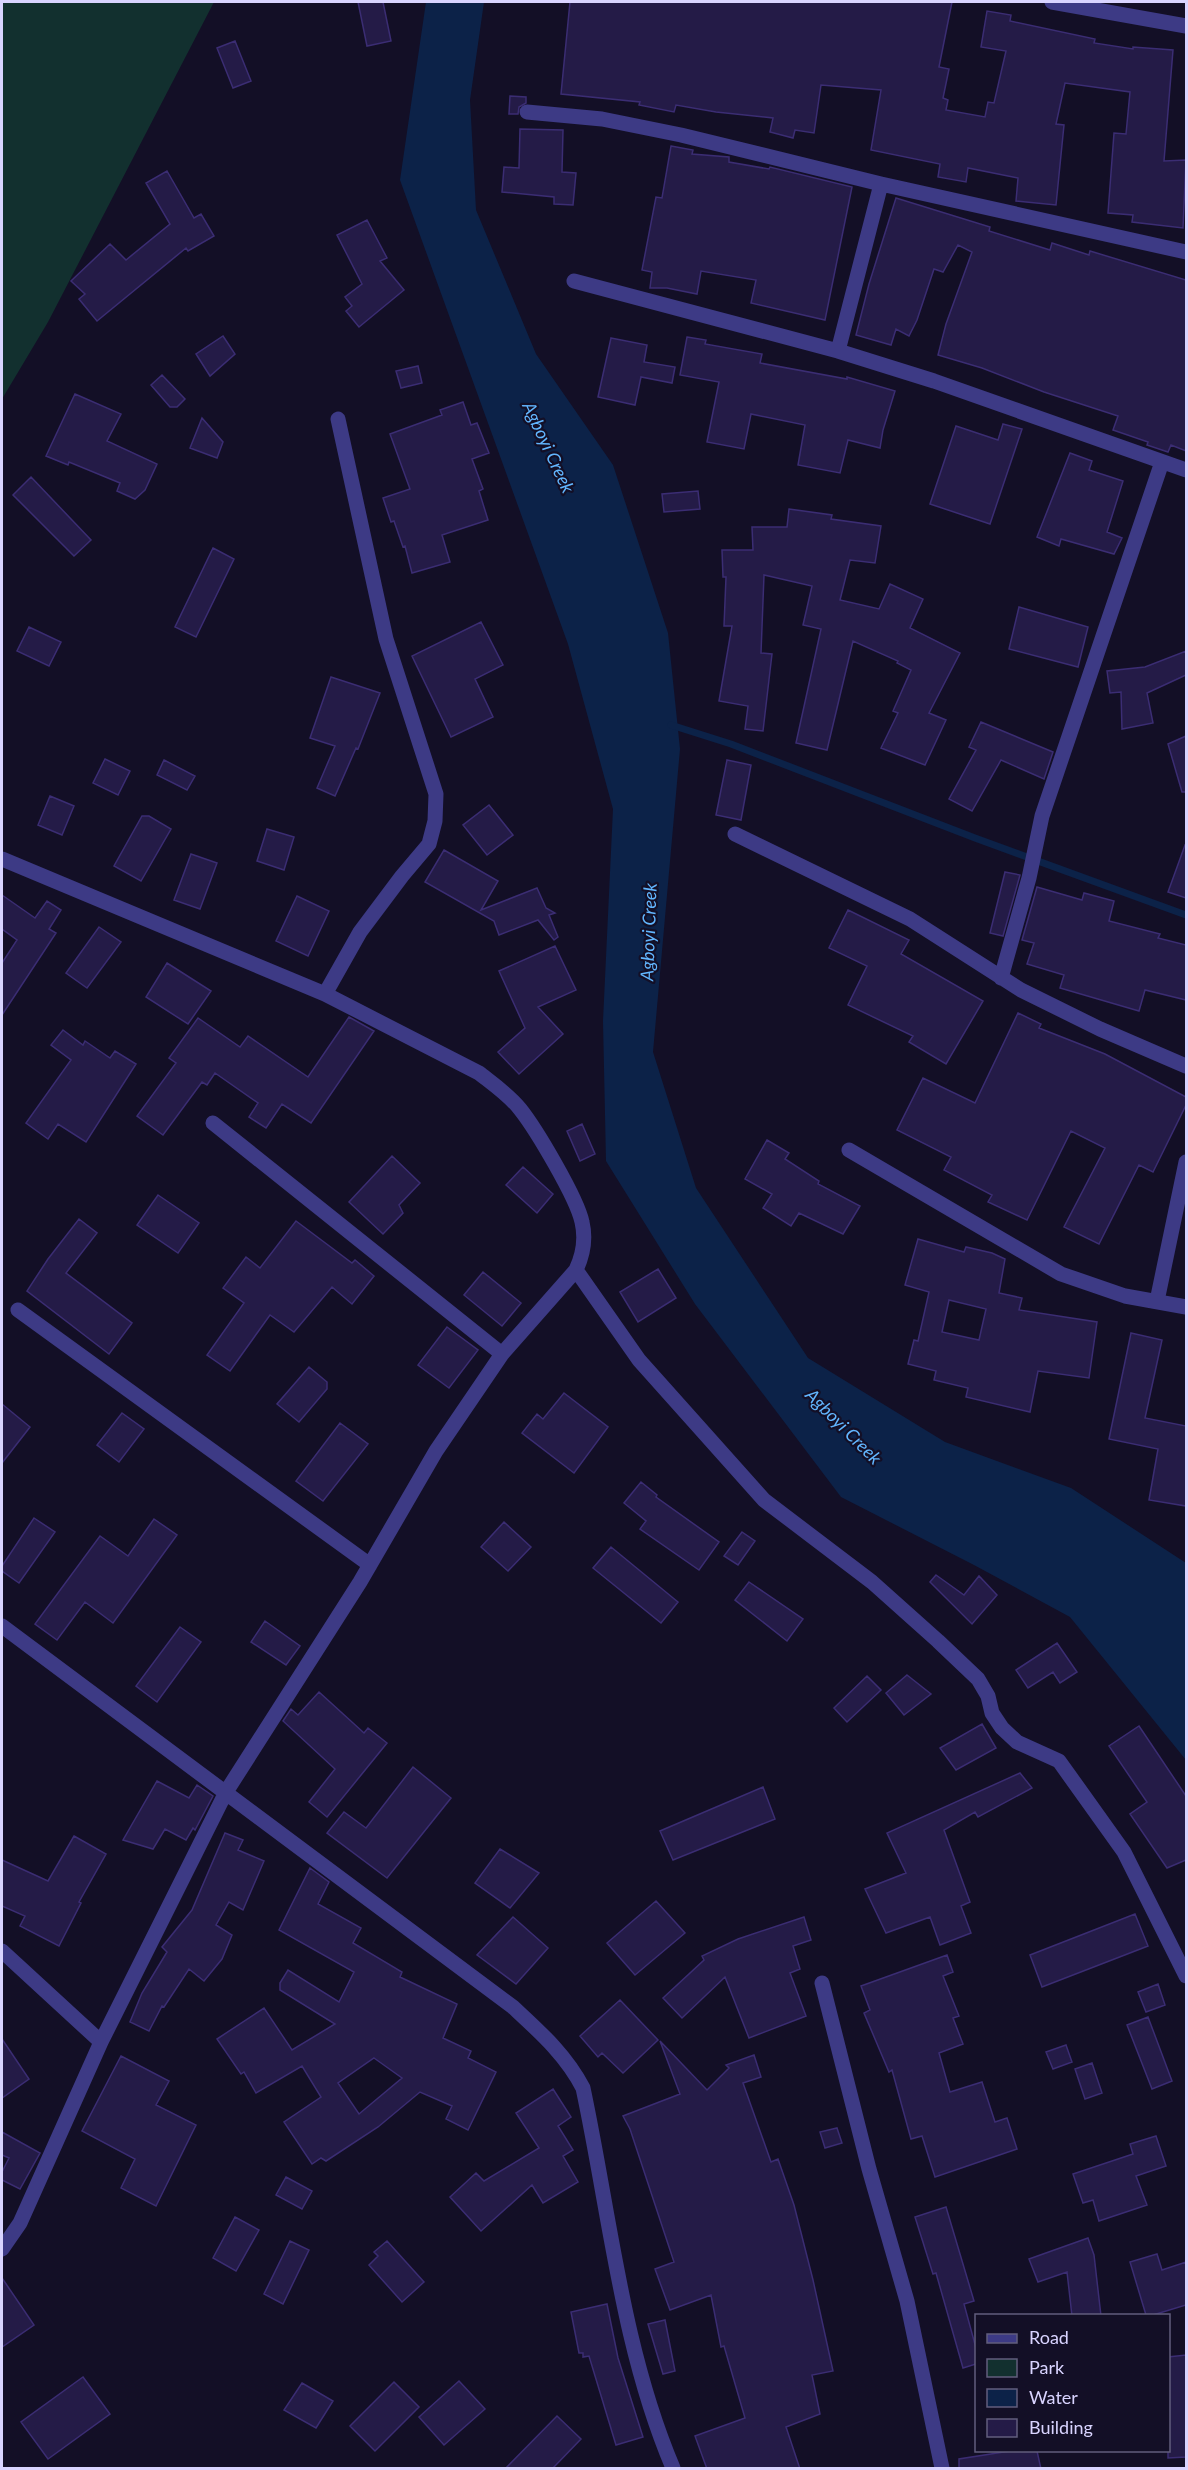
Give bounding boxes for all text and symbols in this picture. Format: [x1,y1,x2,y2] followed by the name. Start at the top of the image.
[518,397,580,497] water label: Agboyi Creek
[635,882,661,983] water label: Agboyi Creek
[801,1383,887,1469] water label: Agboyi Creek
[975,2314,1170,2452] legend
[1029,2326,1069,2348] text: Road
[1029,2356,1065,2378] text: Park
[1029,2386,1078,2408] text: Water
[1029,2416,1093,2438] text: Building

